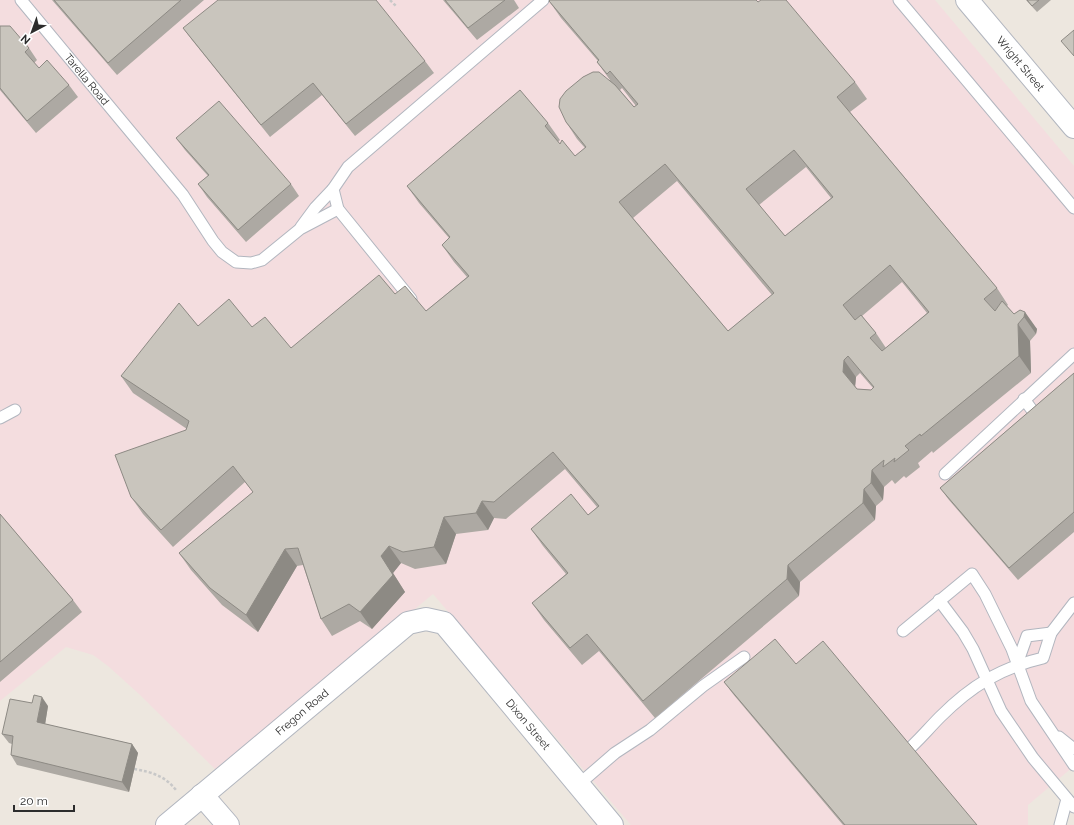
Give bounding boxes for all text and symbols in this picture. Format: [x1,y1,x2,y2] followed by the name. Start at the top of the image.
[12,12,52,52] north arrow
[18,32,33,47] text: N
[994,33,1047,94] street label: Wright Street
[62,51,112,108] street label: Tarella Road
[273,686,331,738] street label: Fregon Road
[503,696,553,752] street label: Dixon Street
[14,787,74,813] scale bar
[20,794,48,808] text: 20 m

